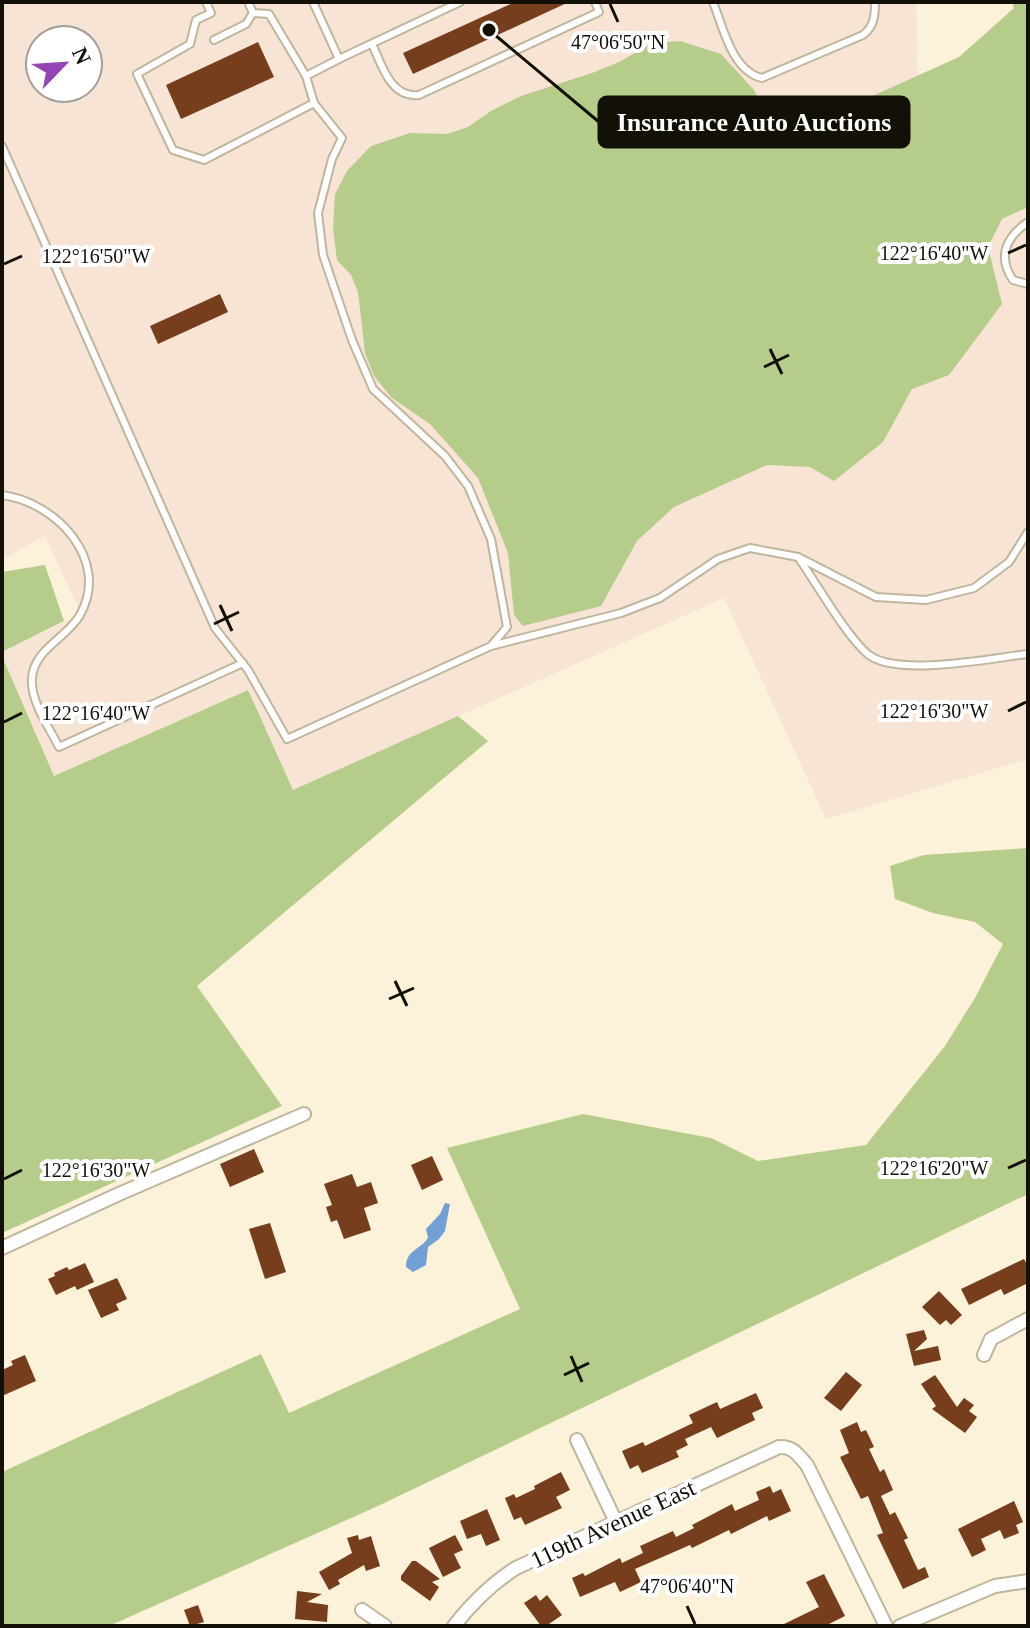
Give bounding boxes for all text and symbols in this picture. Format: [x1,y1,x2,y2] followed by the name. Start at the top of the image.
[24,24,104,104] north arrow
[571,31,665,53] text: 47°06'50"N
[67,43,96,68] text: N
[599,97,909,147] callout: Insurance Auto Auctions
[617,108,891,137] text: Insurance Auto Auctions
[880,242,988,264] text: 122°16'40"W
[42,245,150,267] text: 122°16'50"W
[880,700,988,722] text: 122°16'30"W
[42,702,150,724] text: 122°16'40"W
[880,1157,988,1179] text: 122°16'20"W
[42,1159,150,1181] text: 122°16'30"W
[527,1474,700,1574] street label: 119th Avenue East
[640,1575,734,1597] text: 47°06'40"N

